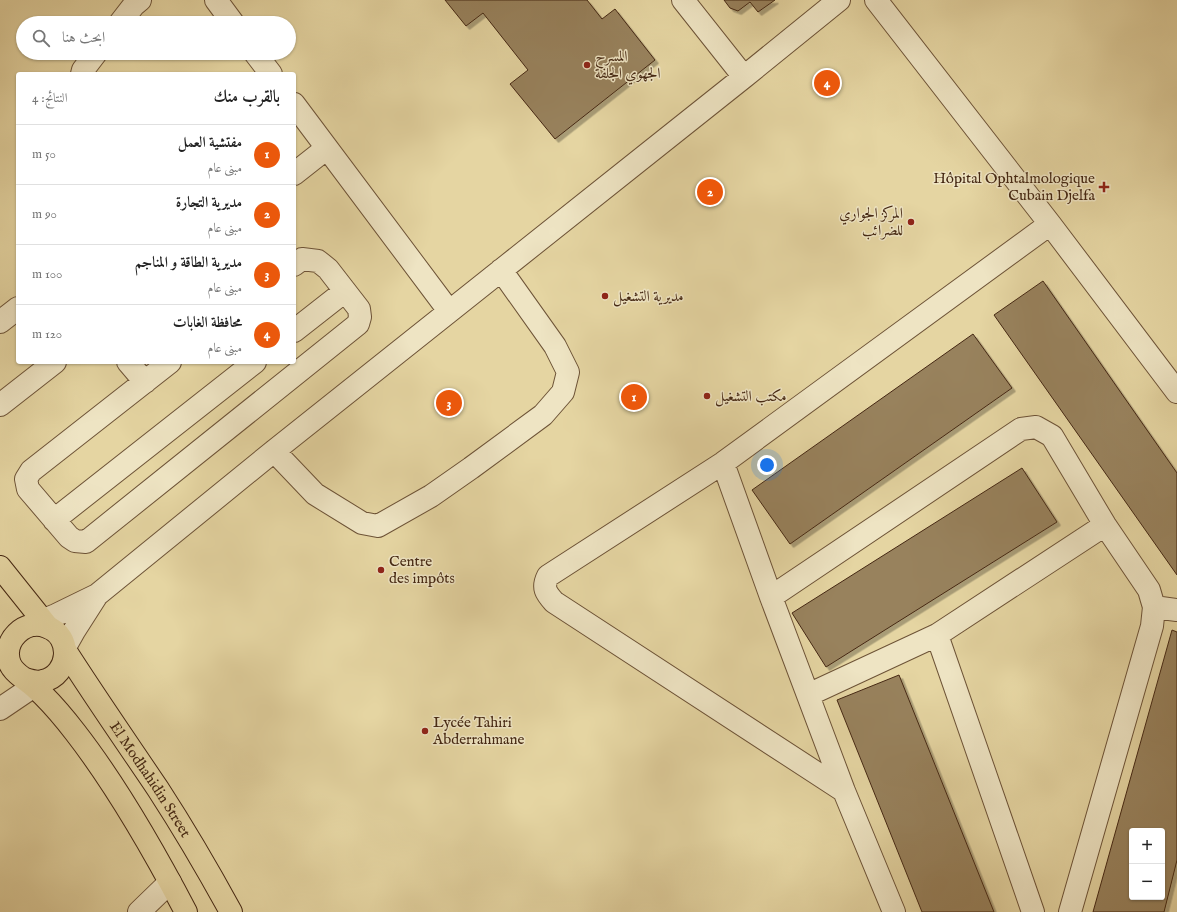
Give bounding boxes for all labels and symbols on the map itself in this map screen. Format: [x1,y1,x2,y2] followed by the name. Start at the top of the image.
[595,47,661,85] place label: المسرح الجهوي الجلفة
[582,60,592,70] marker: المسرح الجهوي الجلفة
[814,68,840,98] pin: 4
[933,169,1096,205] place label: Hôpital Ophtalmologique Cubain Djelfa
[697,177,723,207] pin: 2
[1098,181,1110,193] marker: Hôpital Ophtalmologique Cubain Djelfa
[839,204,903,240] place label: المركز الجواري للضرائب
[906,217,916,227] marker: المركز الجواري للضرائب
[613,287,684,307] place label: مديرية التشغيل
[600,291,610,301] marker: مديرية التشغيل
[621,382,647,412] pin: 1
[715,387,787,407] place label: مكتب التشغيل
[436,388,462,418] pin: 3
[702,391,712,401] marker: مكتب التشغيل
[757,455,777,475] your location
[389,552,455,588] place label: Centre des impôts
[376,565,386,575] marker: Centre des impôts
[432,713,525,749] place label: Lycée Tahiri Abderrahmane
[105,718,195,841] street label: El Modhahidin Street
[420,726,430,736] marker: Lycée Tahiri Abderrahmane

